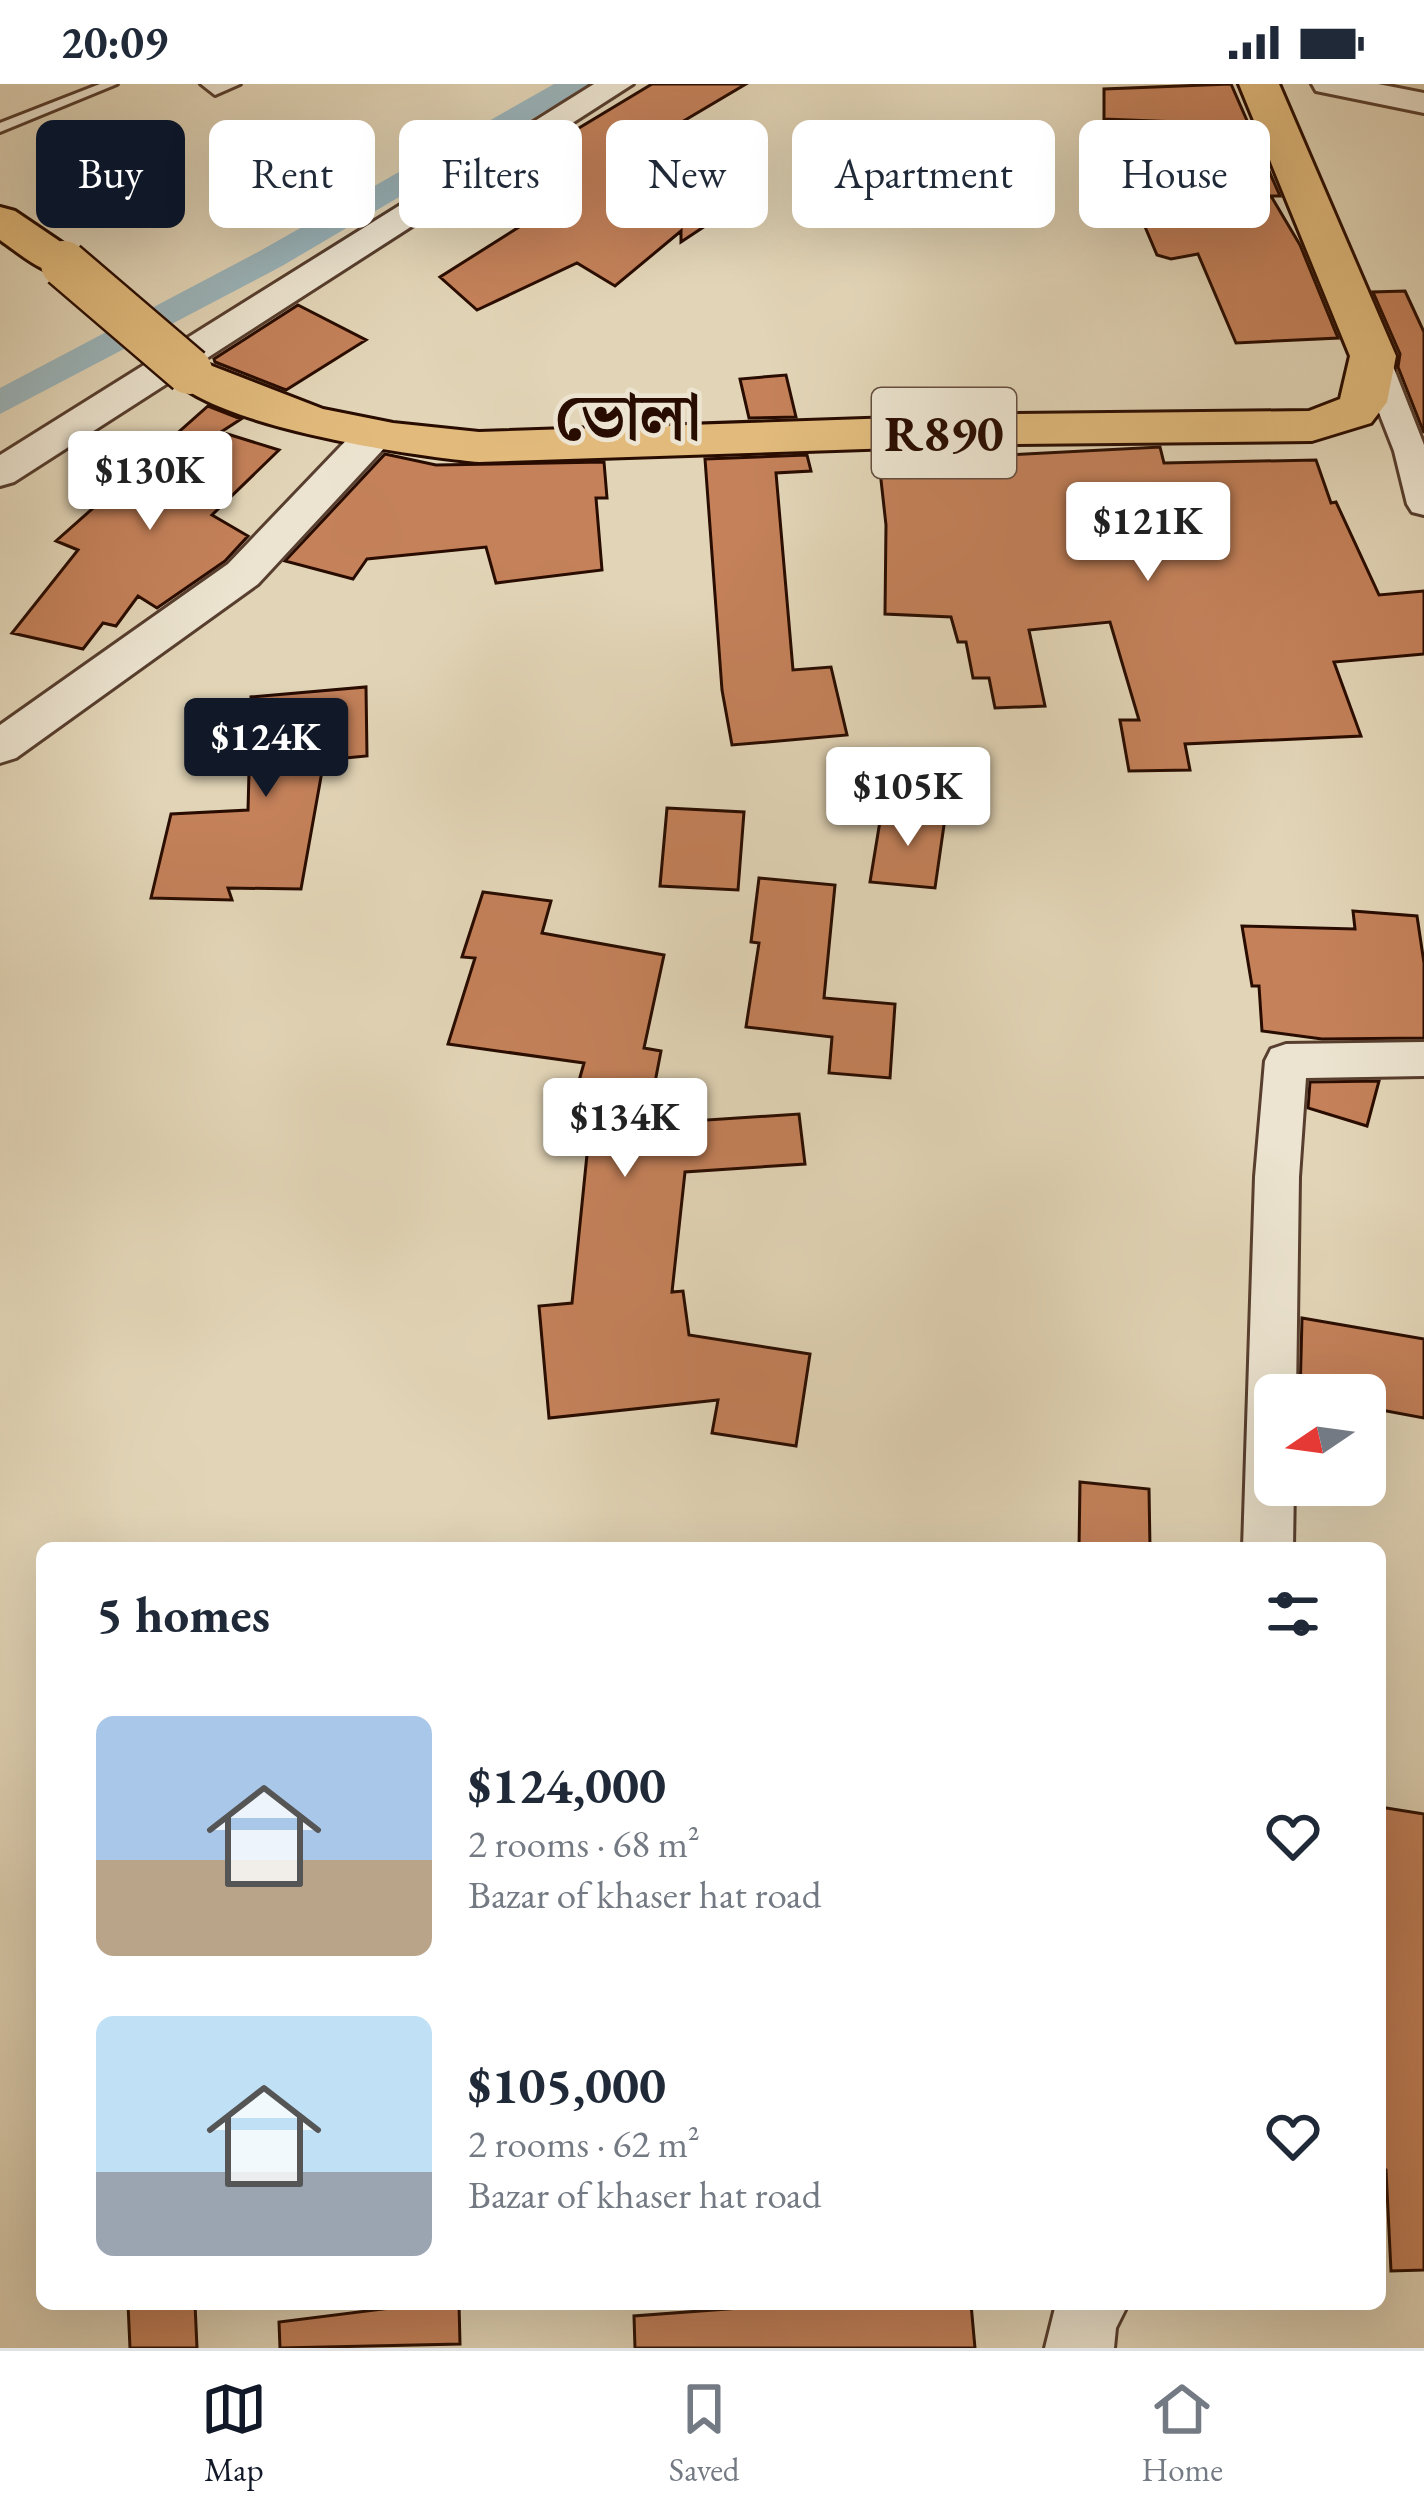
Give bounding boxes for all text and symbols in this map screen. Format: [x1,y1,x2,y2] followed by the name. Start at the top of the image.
[60,13,168,71] text: 20:09
[36,120,185,228] chip: Buy
[209,120,375,228] chip: Rent
[399,120,582,228] chip: Filters
[606,120,768,228] chip: New
[792,120,1055,228] chip: Apartment
[1079,120,1270,228] chip: House
[555,373,701,459] district label: ভোলা
[872,388,1016,478] road number: R890
[66,431,234,533] pin: $130K
[95,444,205,495] text: $130K
[1064,482,1232,584] pin: $121K
[1093,495,1203,546] text: $121K
[182,698,350,800] pin: $124K
[211,711,321,762] text: $124K
[824,747,992,849] pin: $105K
[853,760,963,811] text: $105K
[541,1078,709,1180] pin: $134K
[570,1091,680,1142] text: $134K
[1254,1374,1386,1506] north arrow
[1254,1374,1386,1506] map controls
[96,1581,270,1647] text: 5 homes
[1260,1581,1326,1647] icon: filters
[468,1752,666,1818] text: $124,000
[192,1764,336,1908] icon: home
[1260,1803,1326,1869] icon: heart
[468,1818,700,1869] text: 2 rooms · 68 m²
[468,1869,821,1920] text: Bazar of khaser hat road
[468,2052,666,2118] text: $105,000
[192,2064,336,2208] icon: home
[1260,2103,1326,2169] icon: heart
[468,2118,700,2169] text: 2 rooms · 62 m²
[468,2169,821,2220] text: Bazar of khaser hat road
[201,2376,267,2491] tab: Map
[669,2376,740,2491] tab: Saved
[1141,2376,1223,2491] tab: Home

